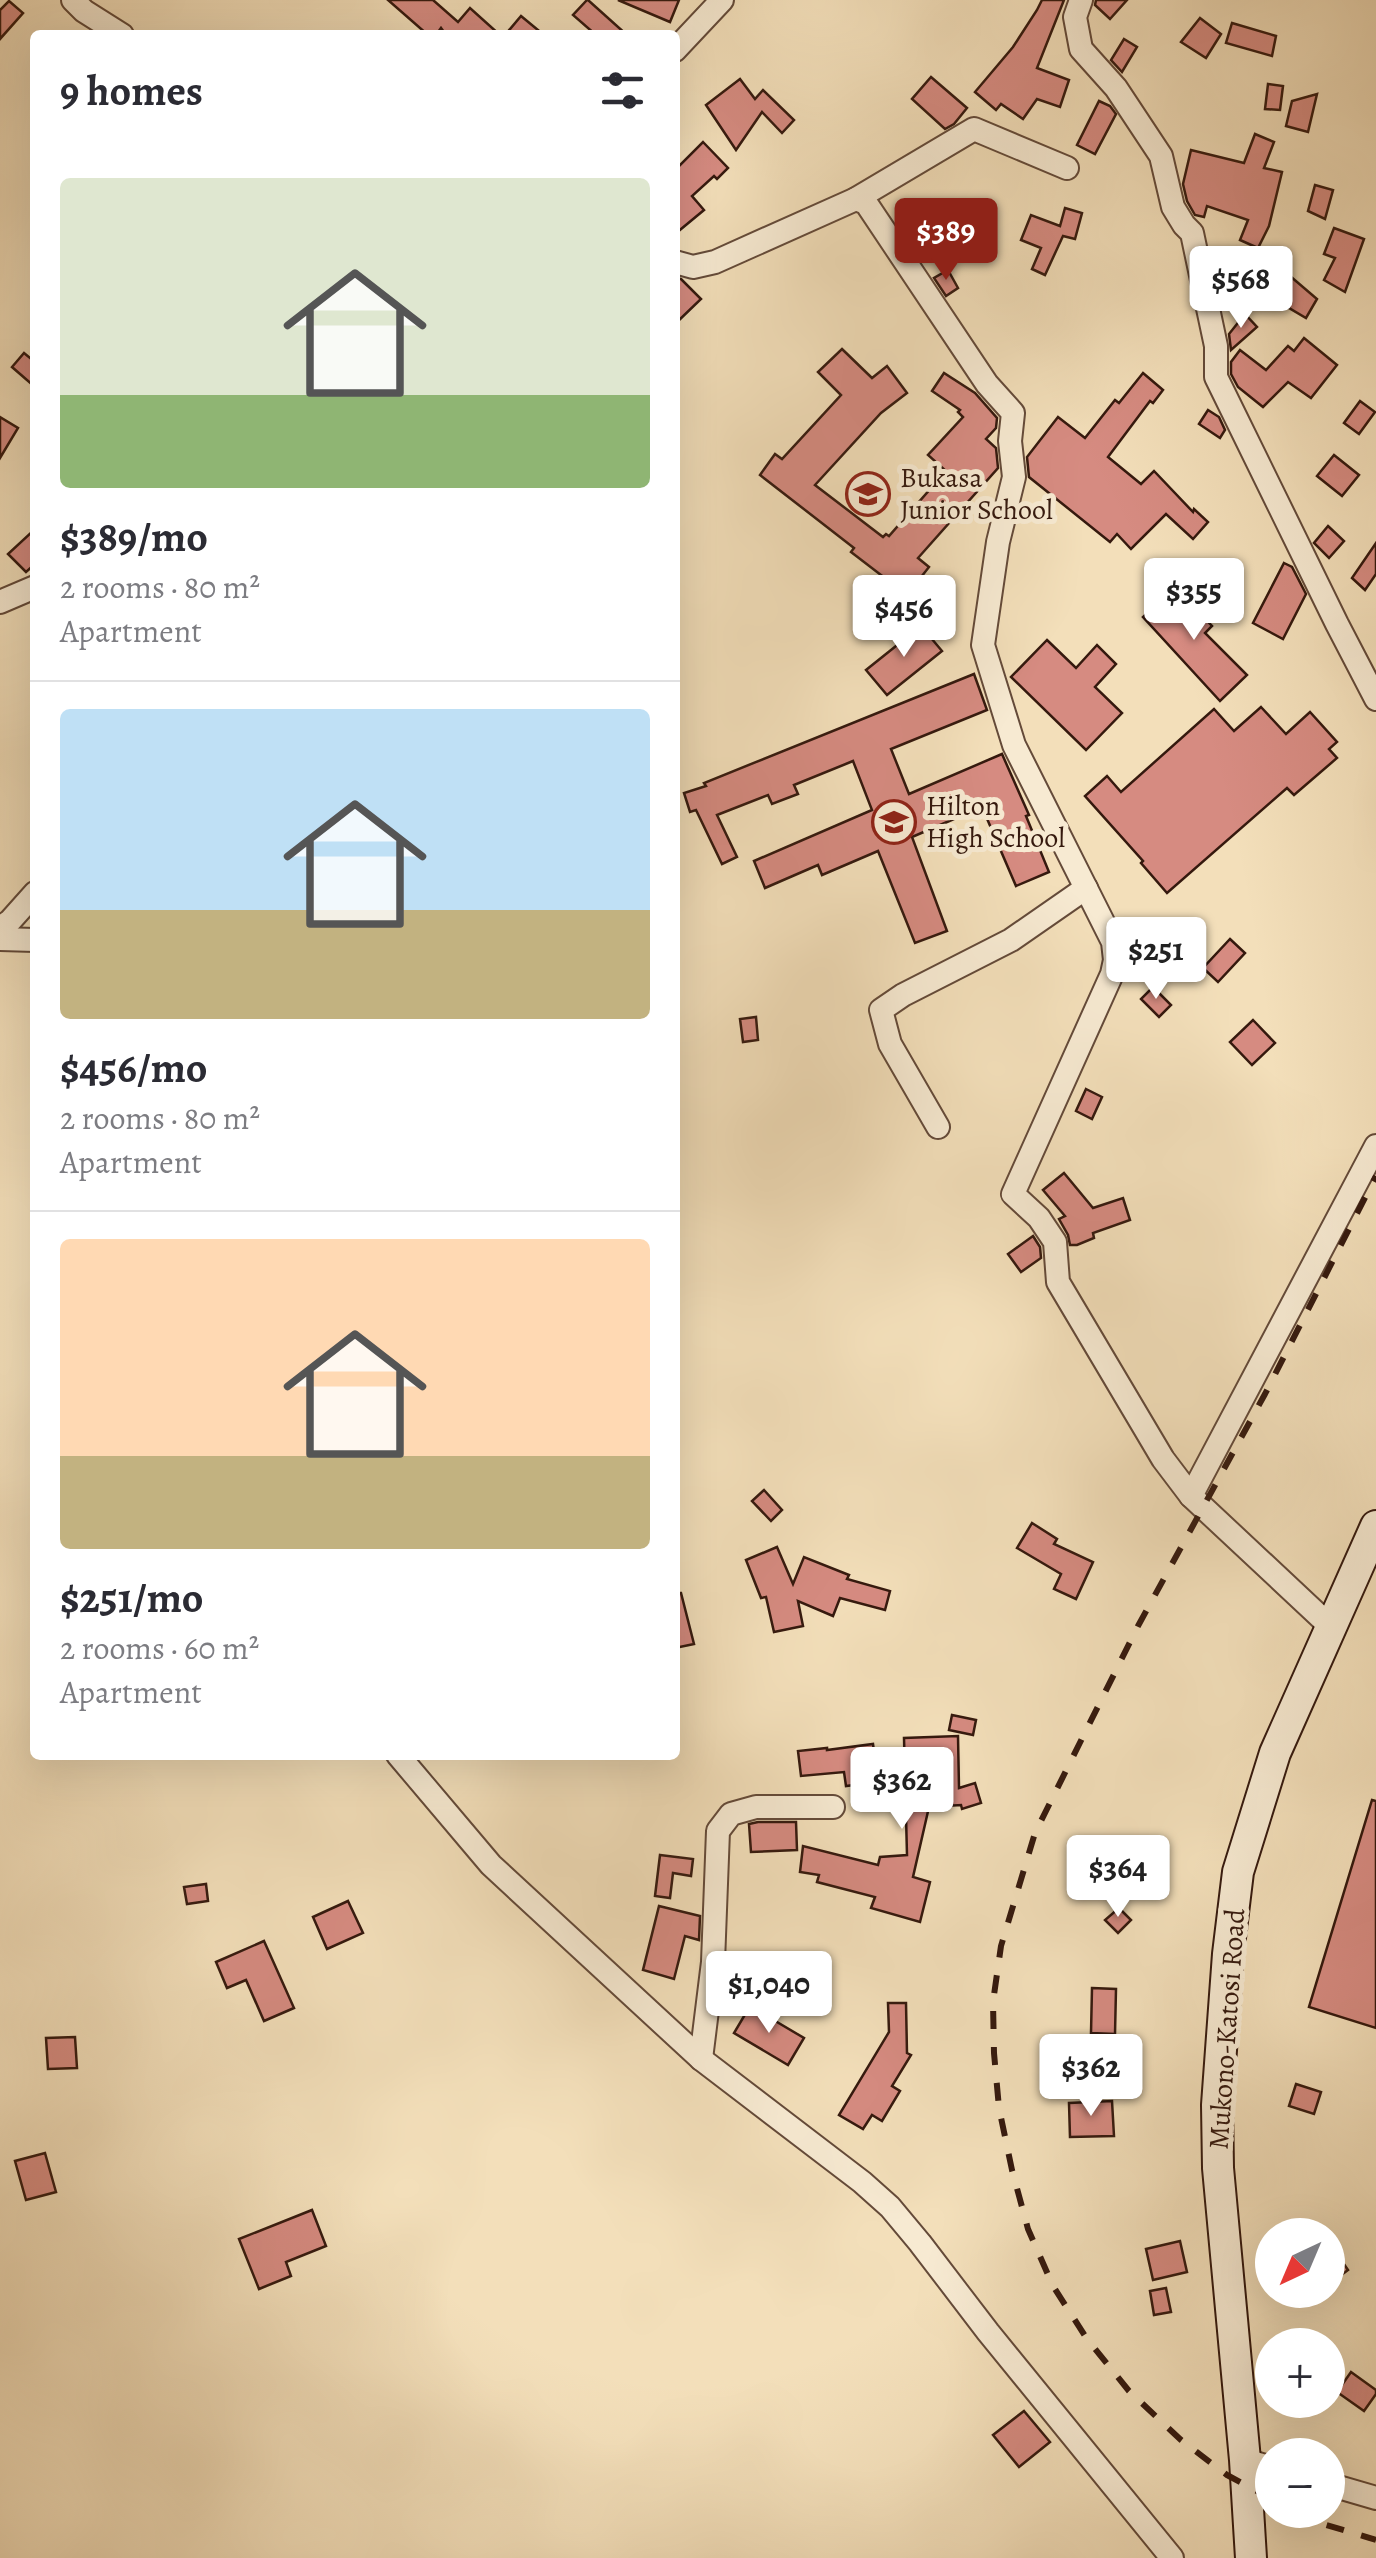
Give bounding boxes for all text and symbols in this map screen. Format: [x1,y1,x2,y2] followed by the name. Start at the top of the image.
[60,62,203,119] text: 9 homes
[595,63,650,118] icon: filters
[887,198,1005,283] pin: $389
[917,208,975,252] text: $389
[265,243,445,423] icon: home
[1182,246,1300,331] pin: $568
[1212,256,1270,300] text: $568
[900,459,1053,529] place label: Bukasa Junior School
[845,471,891,517] school or university icon: Bukasa Junior School
[60,508,208,565] text: $389/mo
[1135,558,1253,643] pin: $355
[60,565,260,609] text: 2 rooms · 80 m²
[1166,568,1222,612] text: $355
[845,575,963,660] pin: $456
[875,585,933,629] text: $456
[60,609,202,653] text: Apartment
[265,774,445,954] icon: home
[926,787,1065,857] place label: Hilton High School
[871,799,917,845] school or university icon: Hilton High School
[1097,917,1215,1002] pin: $251
[1128,927,1184,971] text: $251
[60,1039,208,1096] text: $456/mo
[60,1096,260,1140] text: 2 rooms · 80 m²
[60,1140,202,1184] text: Apartment
[265,1304,445,1484] icon: home
[60,1569,204,1626] text: $251/mo
[60,1626,259,1670] text: 2 rooms · 60 m²
[60,1670,202,1714] text: Apartment
[843,1747,961,1832] pin: $362
[872,1757,932,1801] text: $362
[1059,1835,1177,1920] pin: $364
[1089,1845,1147,1889] text: $364
[1200,1906,1254,2151] street label: Mukono-Katosi Road
[688,1951,850,2036] pin: $1,040
[728,1961,810,2005] text: $1,040
[1032,2034,1150,2119] pin: $362
[1061,2044,1121,2088] text: $362
[1255,2218,1345,2308] north arrow
[1255,2218,1345,2528] map controls
[1255,2328,1345,2418] button: +
[1255,2438,1345,2528] button: −

